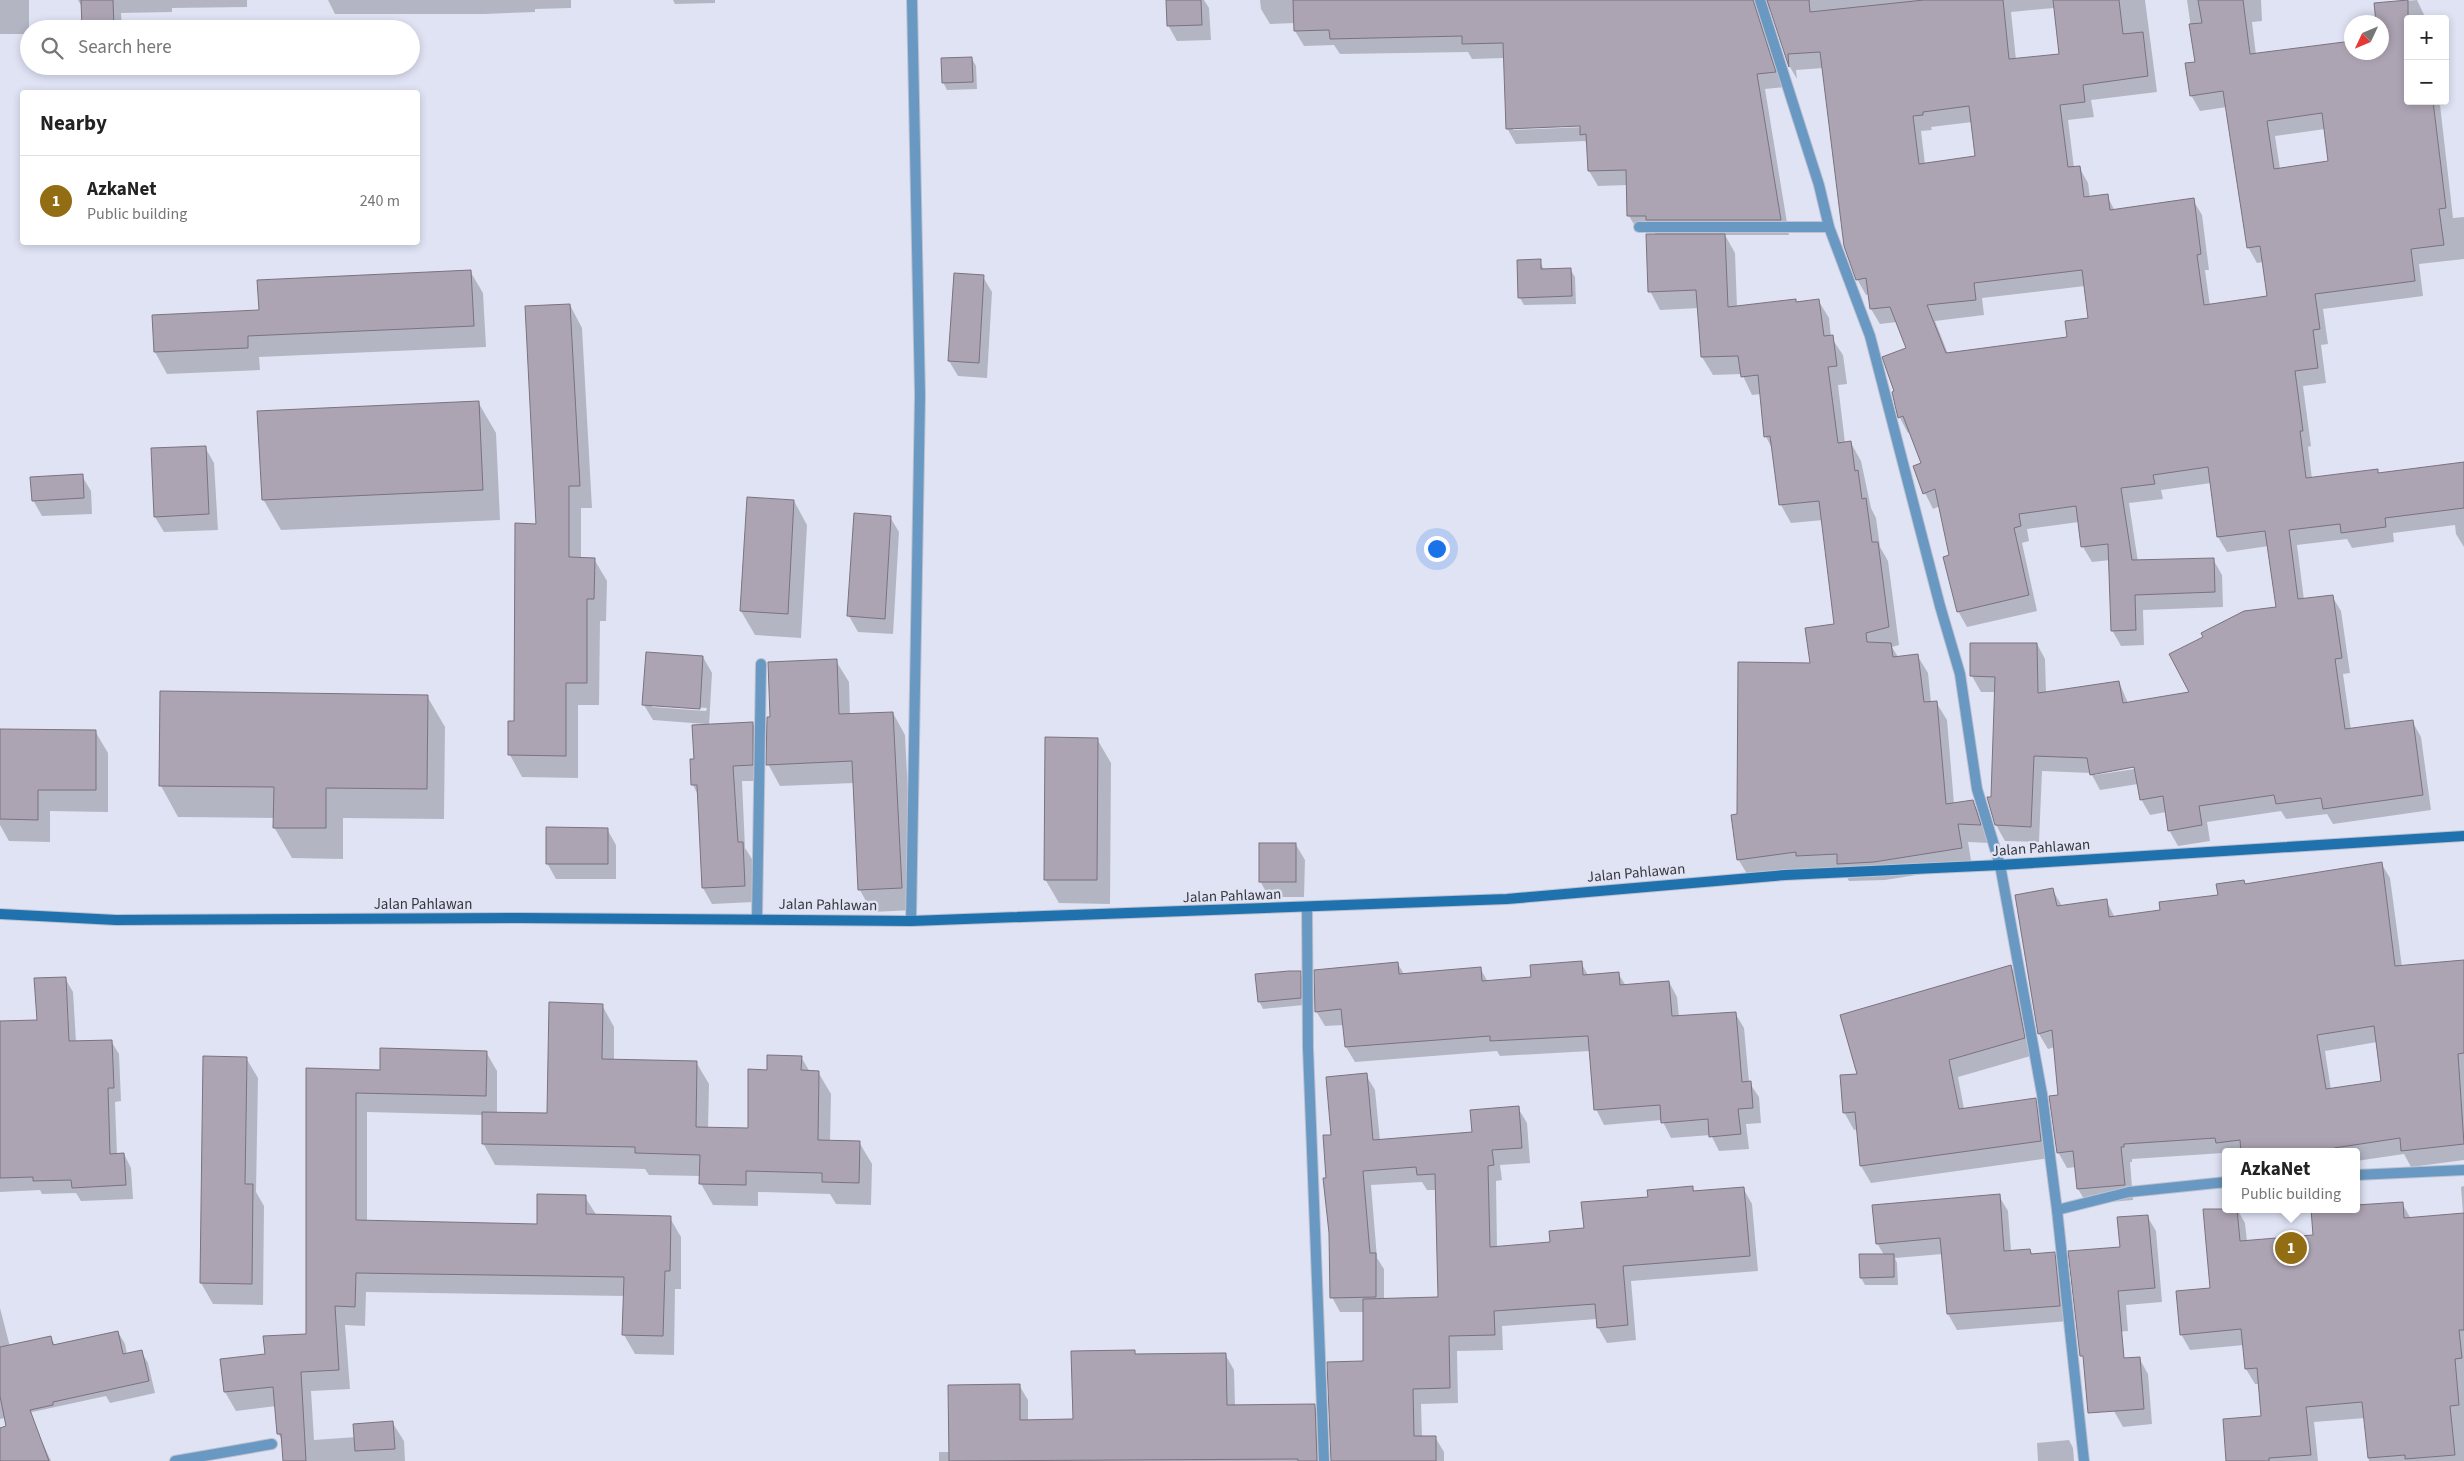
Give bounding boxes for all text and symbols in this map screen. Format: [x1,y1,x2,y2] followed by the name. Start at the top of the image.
[2344,15,2389,60] north arrow
[2404,15,2449,105] map controls
[2404,15,2449,60] button: +
[20,20,420,75] search box
[38,34,66,62] icon: search
[78,34,172,61] text: Search here
[2404,60,2449,105] button: −
[40,108,107,138] text: Nearby
[87,176,156,203] text: AzkaNet
[52,190,60,212] text: 1
[360,190,400,212] text: 240 m
[87,203,187,225] text: Public building
[1424,536,1450,562] your location
[1991,834,2091,862] street label: Jalan Pahlawan
[1586,858,1686,888] street label: Jalan Pahlawan
[1182,884,1282,908] street label: Jalan Pahlawan
[374,894,472,915] street label: Jalan Pahlawan
[778,894,878,916] street label: Jalan Pahlawan
[2222,1148,2360,1213] popup
[2241,1156,2310,1183] text: AzkaNet
[2241,1183,2341,1205] text: Public building
[2275,1229,2307,1267] pin: 1

